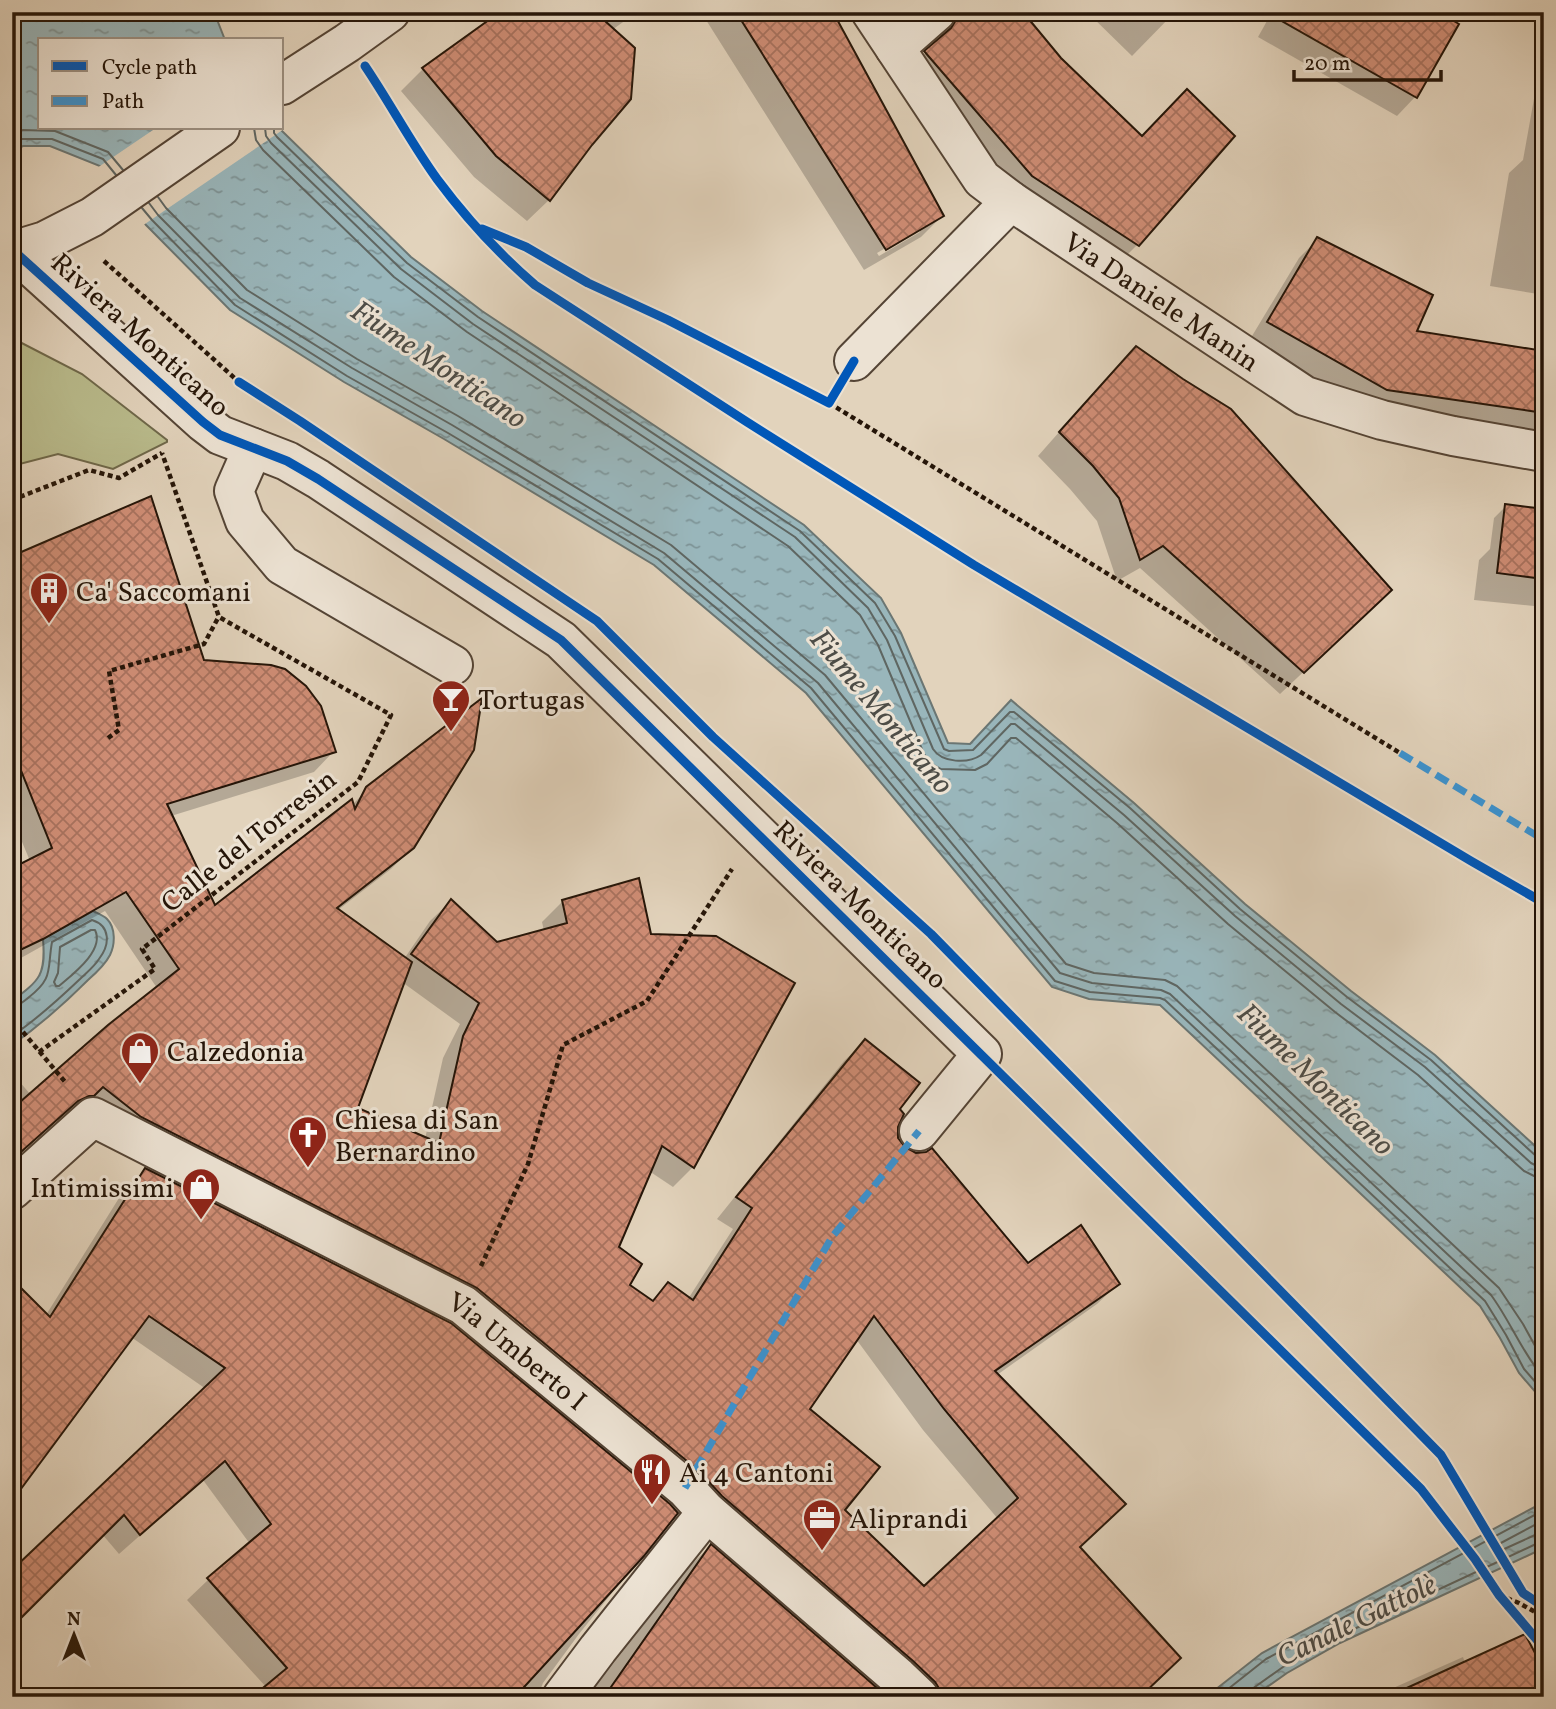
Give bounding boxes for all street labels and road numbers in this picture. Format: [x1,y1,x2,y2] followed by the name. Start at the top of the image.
[1055,224,1266,382] street label: Via Daniele Manin
[41,245,237,427] street label: Riviera Monticano
[154,761,346,923] street label: Calle del Torresin
[763,812,955,999] street label: Riviera Monticano
[441,1284,594,1421] street label: Via Umberto I

